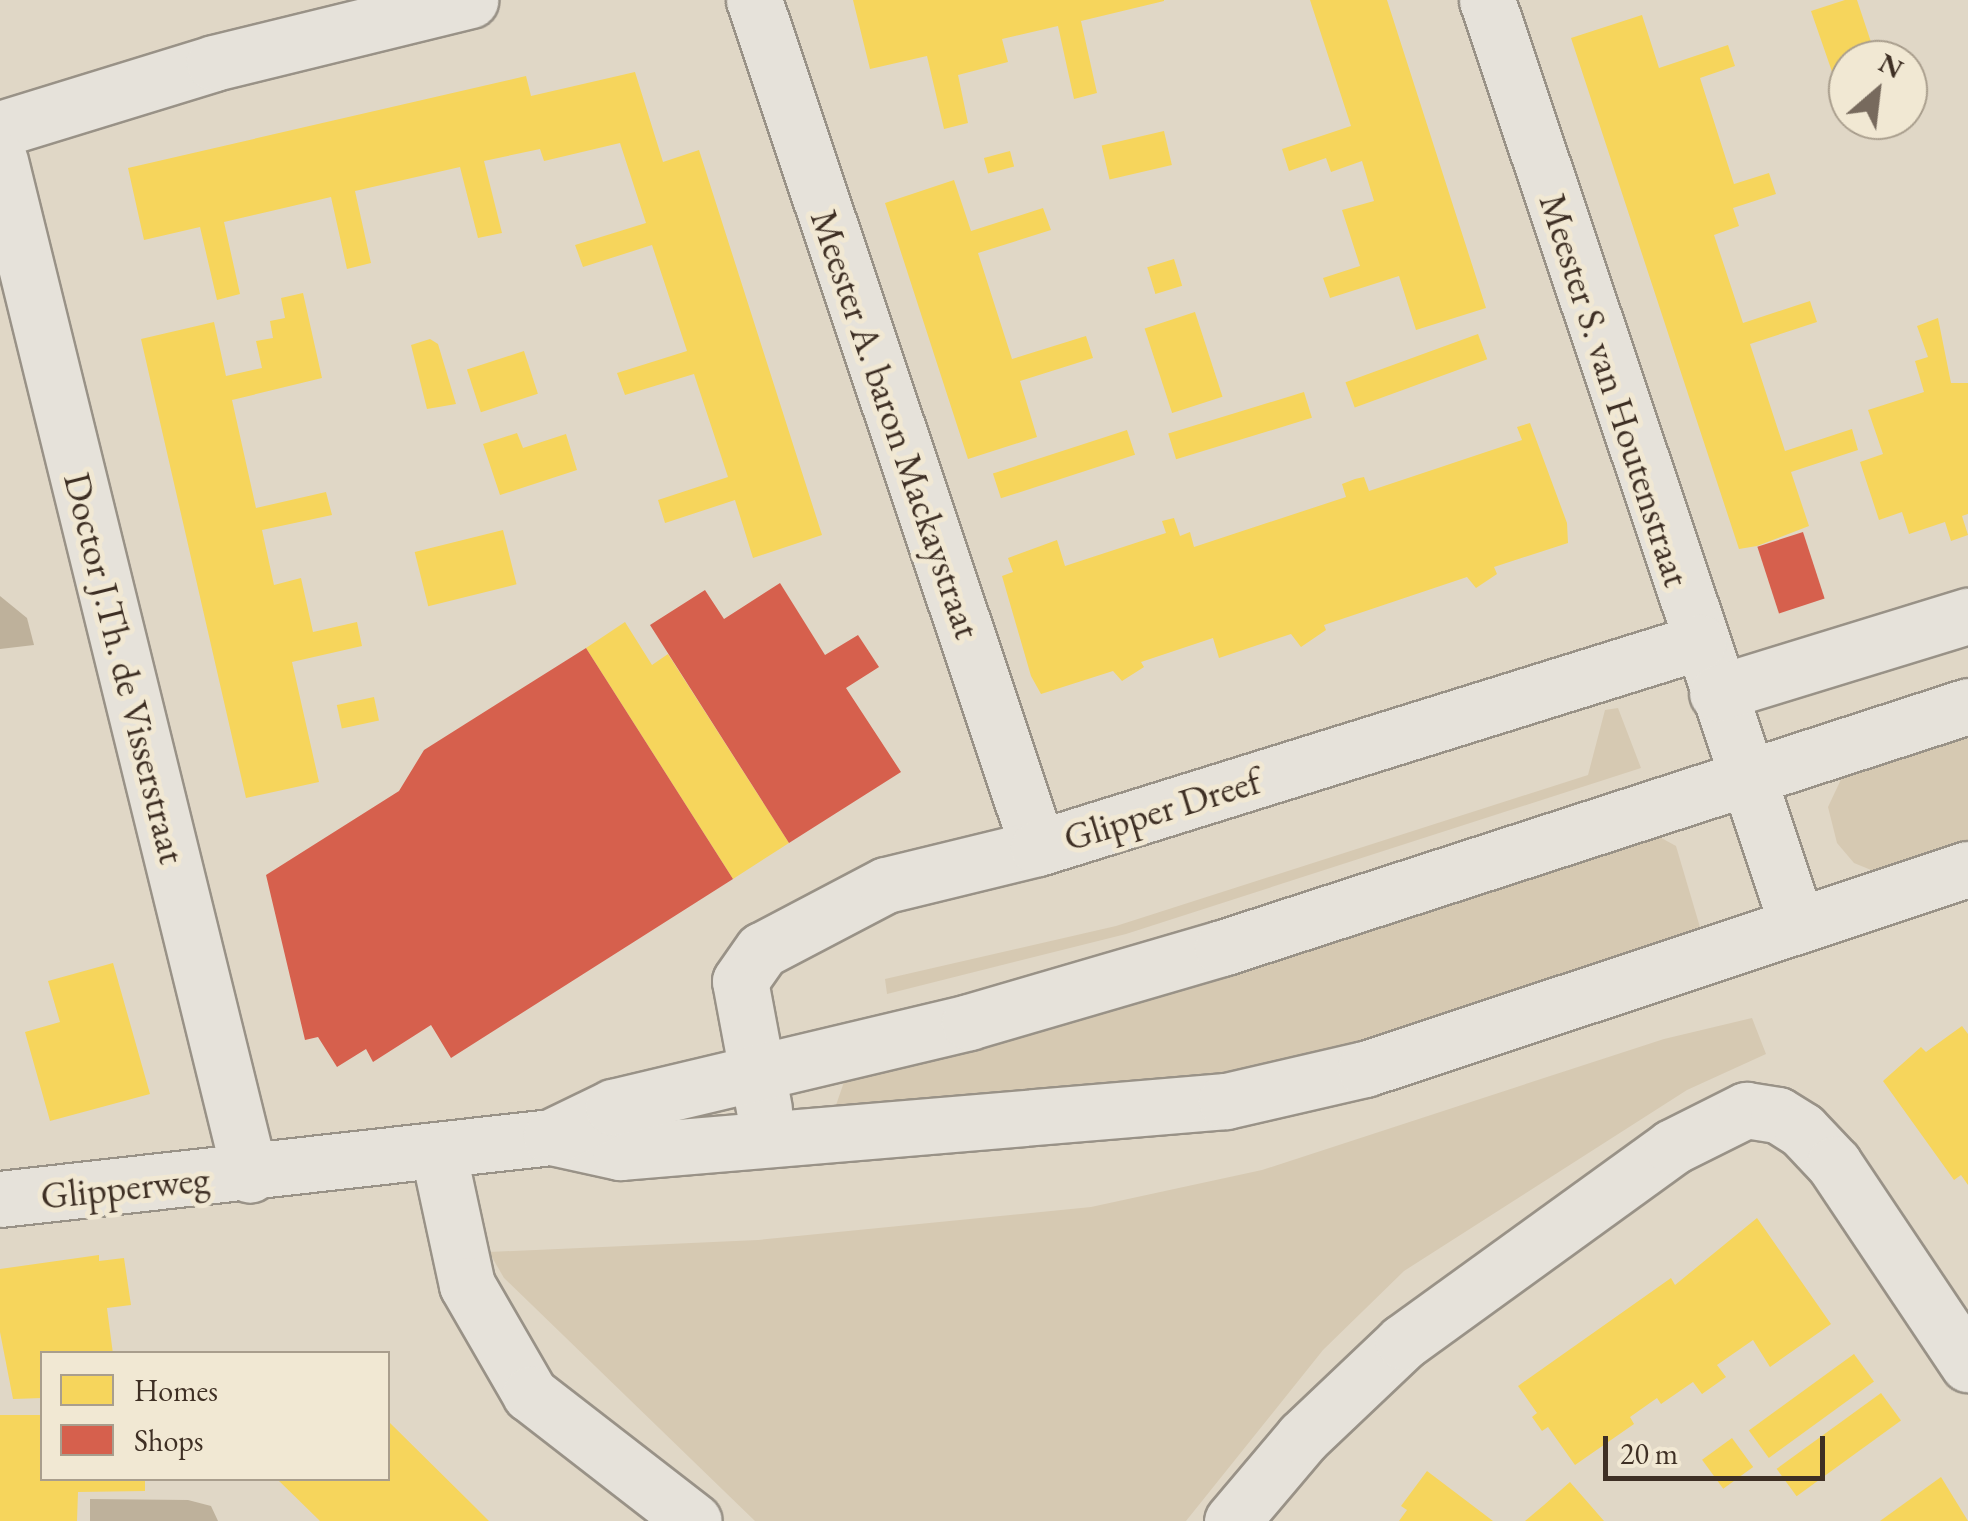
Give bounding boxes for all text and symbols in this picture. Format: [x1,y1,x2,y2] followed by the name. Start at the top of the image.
[1828,40,1928,140] north arrow
[1873,44,1910,86] text: N
[1530,188,1700,592] street label: Meester S. van Houtenstraat
[801,204,991,644] street label: Meester A. baron Mackaystraat
[54,468,196,868] street label: Doctor J.Th. de Visserstraat
[1058,757,1266,861] street label: Glipper Dreef
[38,1155,212,1219] street label: Glipperweg
[40,1351,390,1481] legend
[134,1371,218,1410] text: Homes
[1608,1416,1830,1478] scale bar
[134,1421,204,1460] text: Shops
[1620,1434,1678,1473] text: 20 m

